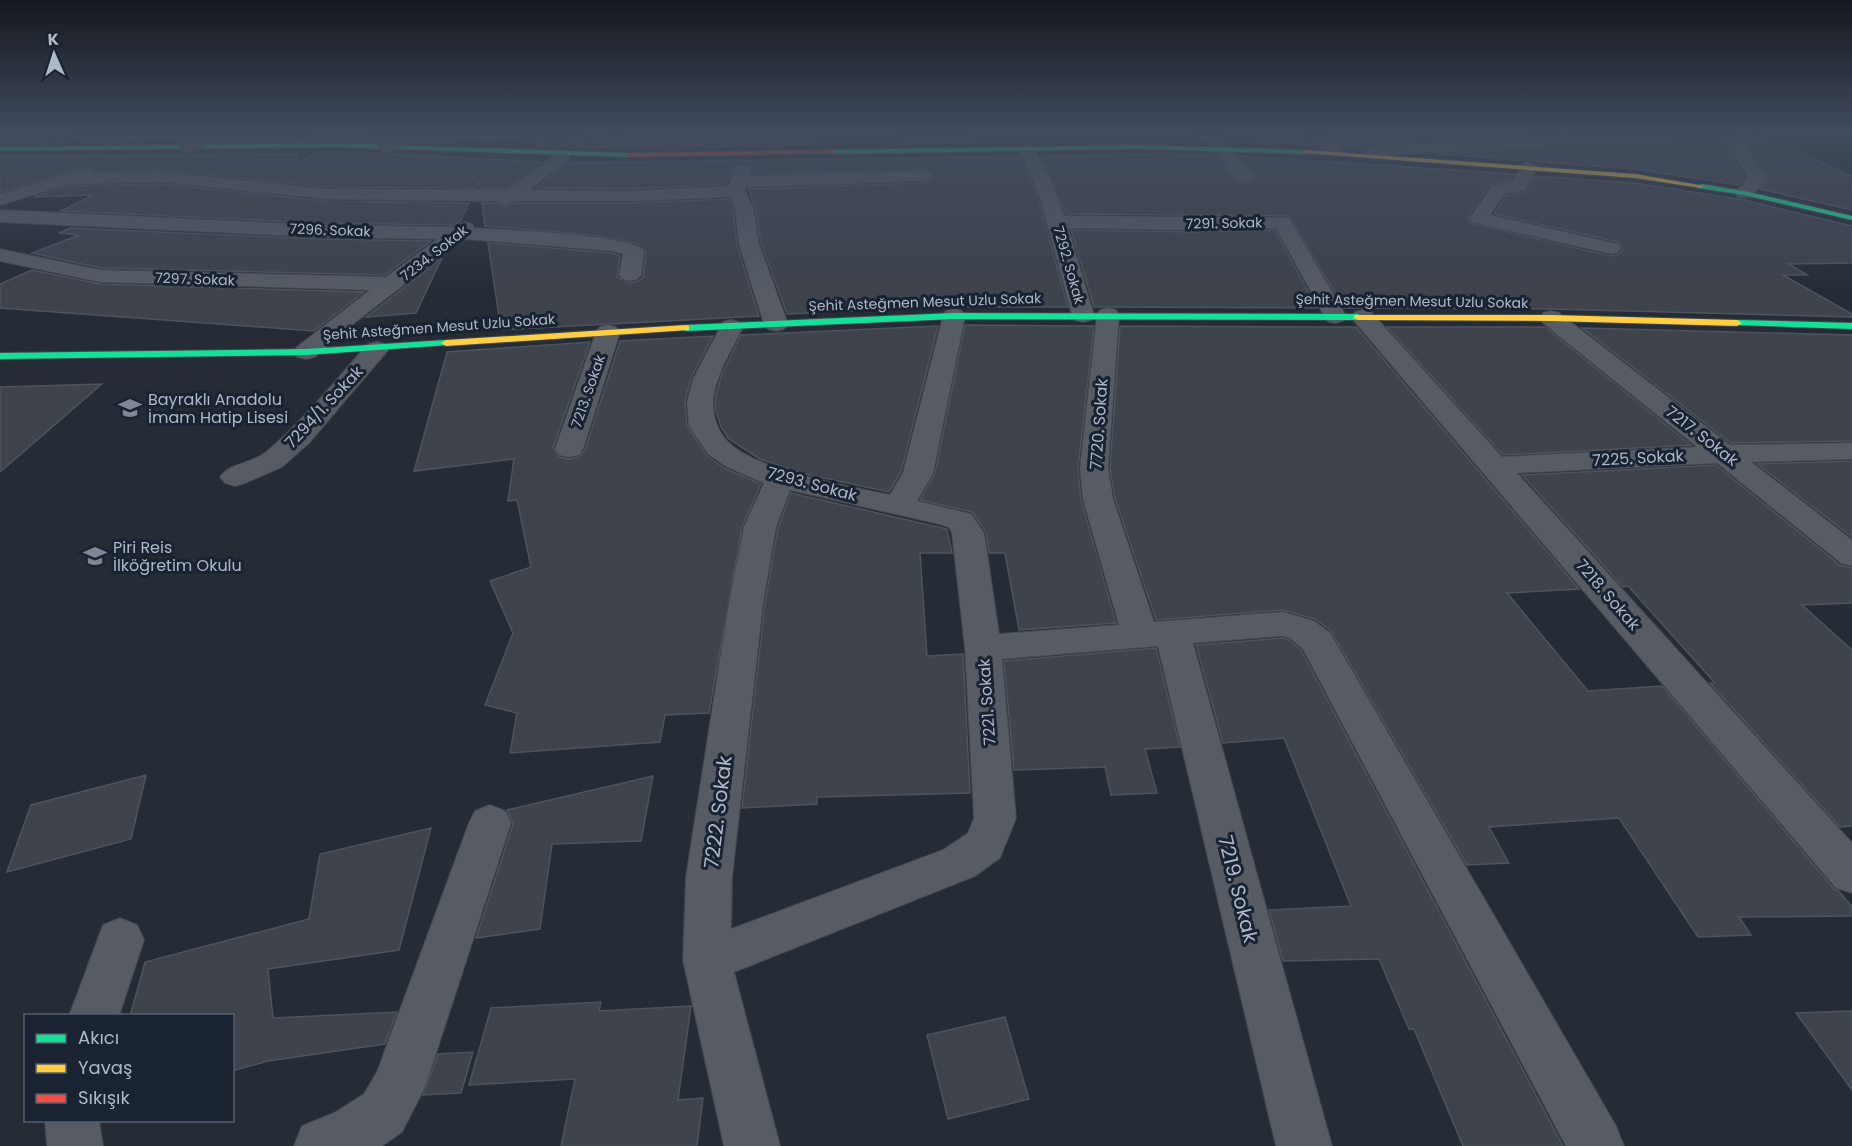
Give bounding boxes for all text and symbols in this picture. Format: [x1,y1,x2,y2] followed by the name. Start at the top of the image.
[24,24,84,84] north arrow
[47,28,59,51] text: K
[1185,212,1263,234] street label: 7291. Sokak
[289,219,372,241] street label: 7296. Sokak
[396,220,472,286] street label: 7234. Sokak
[1048,224,1090,307] street label: 7292. Sokak
[155,268,236,290] street label: 7297. Sokak
[808,288,1042,316] street label: Şehit Asteğmen Mesut Uzlu Sokak
[1295,289,1529,313] street label: Şehit Asteğmen Mesut Uzlu Sokak
[322,309,557,345] street label: Şehit Asteğmen Mesut Uzlu Sokak
[566,351,610,430] street label: 7213. Sokak
[280,360,369,453] street label: 7294/1. Sokak
[1084,377,1114,470] street label: 7720. Sokak
[148,388,288,429] place label: Bayraklı Anadolu İmam Hatip Lisesi
[117,395,143,421] school or university icon: Bayraklı Anadolu İmam Hatip Lisesi
[1661,400,1744,472] street label: 7217. Sokak
[1592,444,1685,472] street label: 7225. Sokak
[765,461,860,507] street label: 7293. Sokak
[113,536,242,577] place label: Piri Reis İlköğretim Okulu
[82,543,108,569] school or university icon: Piri Reis İlköğretim Okulu
[1571,554,1646,636] street label: 7218. Sokak
[972,657,1002,746] street label: 7221. Sokak
[697,753,739,870] street label: 7222. Sokak
[1211,832,1265,946] street label: 7219. Sokak
[24,1014,234,1122] legend
[78,1025,119,1050] text: Akıcı
[78,1055,132,1080] text: Yavaş
[78,1085,131,1110] text: Sıkışık

